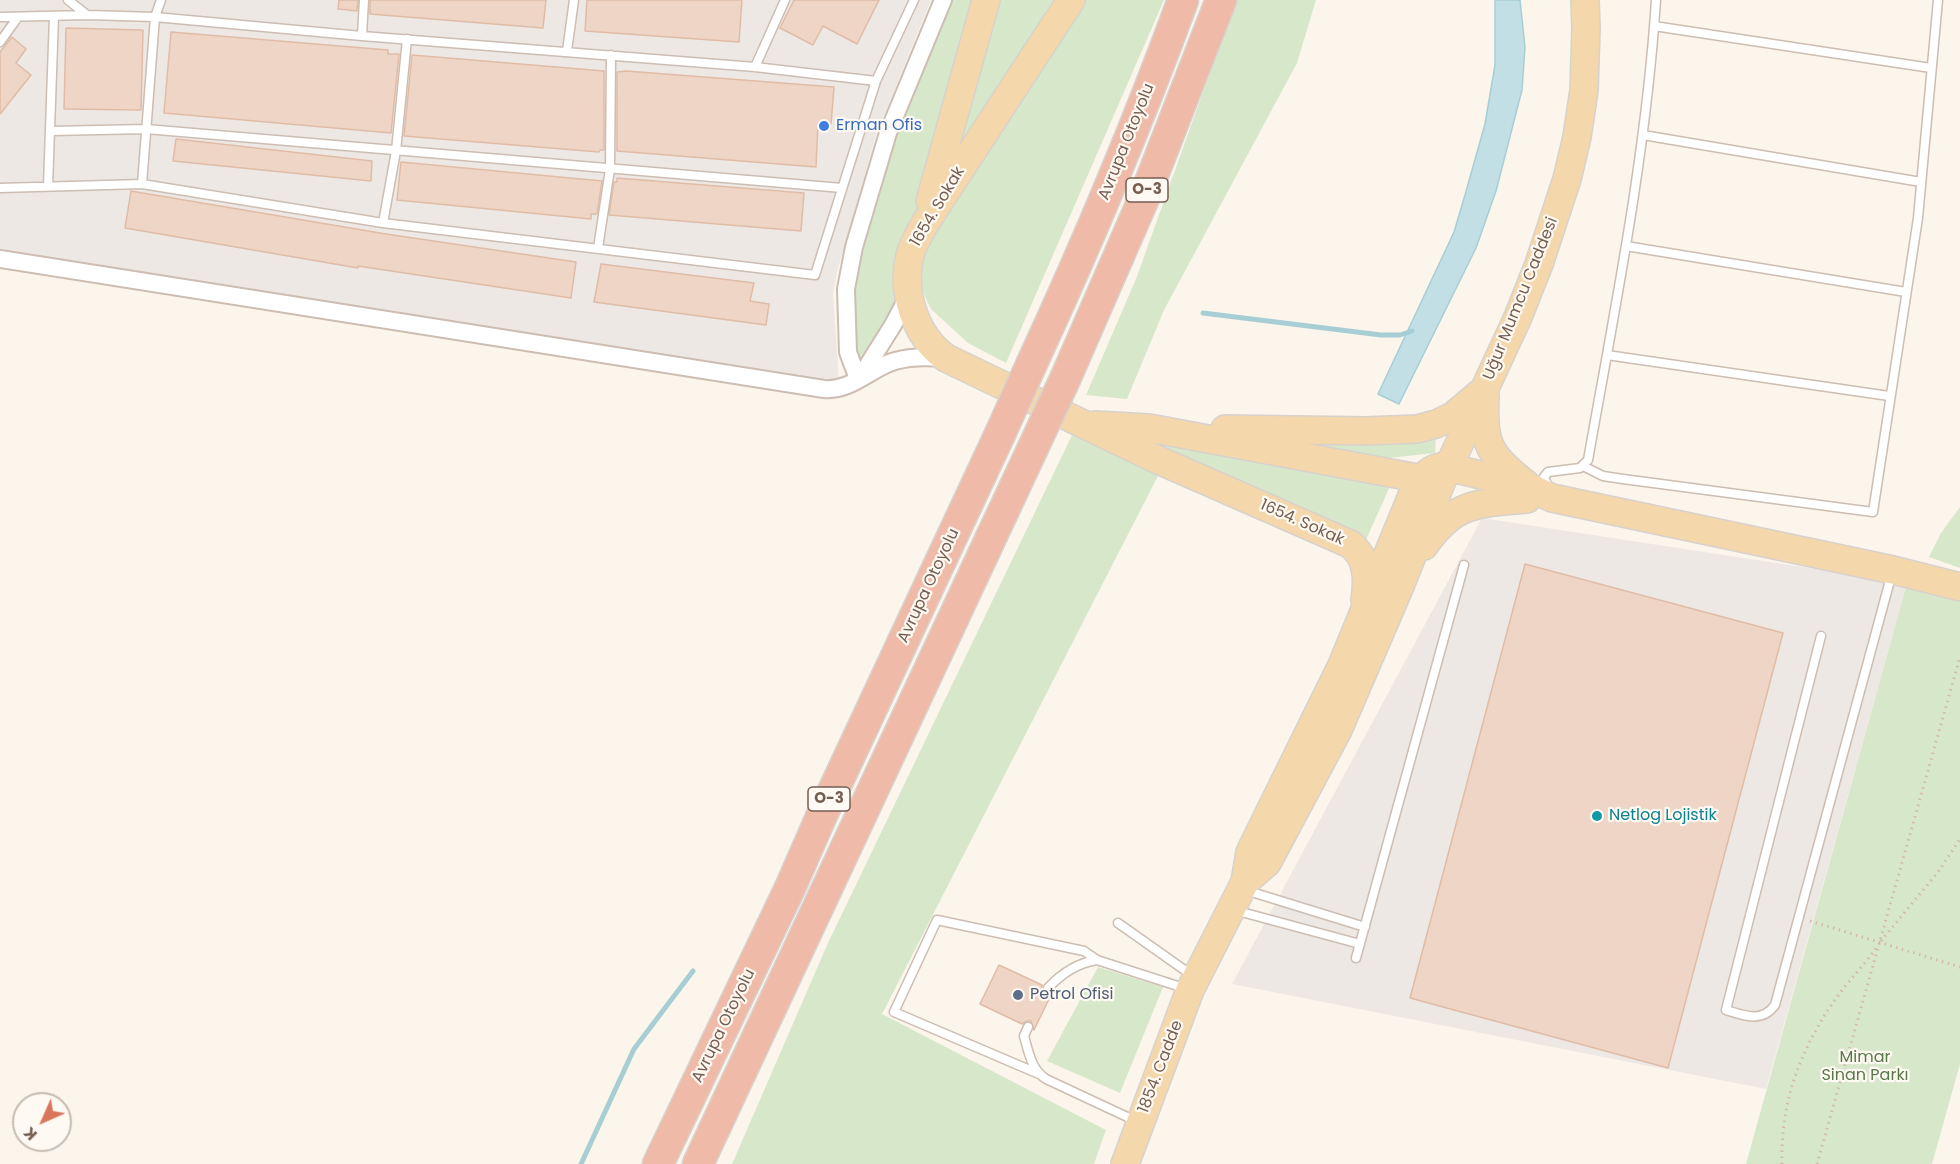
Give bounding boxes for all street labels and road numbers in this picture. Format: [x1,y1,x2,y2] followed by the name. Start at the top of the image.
[1095,81,1159,203] street label: Avrupa Otoyolu
[907,164,969,250] street label: 1654. Sokak
[1126,178,1168,202] road number: O-3
[1480,215,1562,383] street label: Uğur Mumcu Caddesi
[1257,496,1347,550] street label: 1654. Sokak
[894,526,964,646] street label: Avrupa Otoyolu
[808,787,850,811] road number: O-3
[688,966,760,1086] street label: Avrupa Otoyolu
[1135,1018,1187,1116] street label: 1854. Cadde

